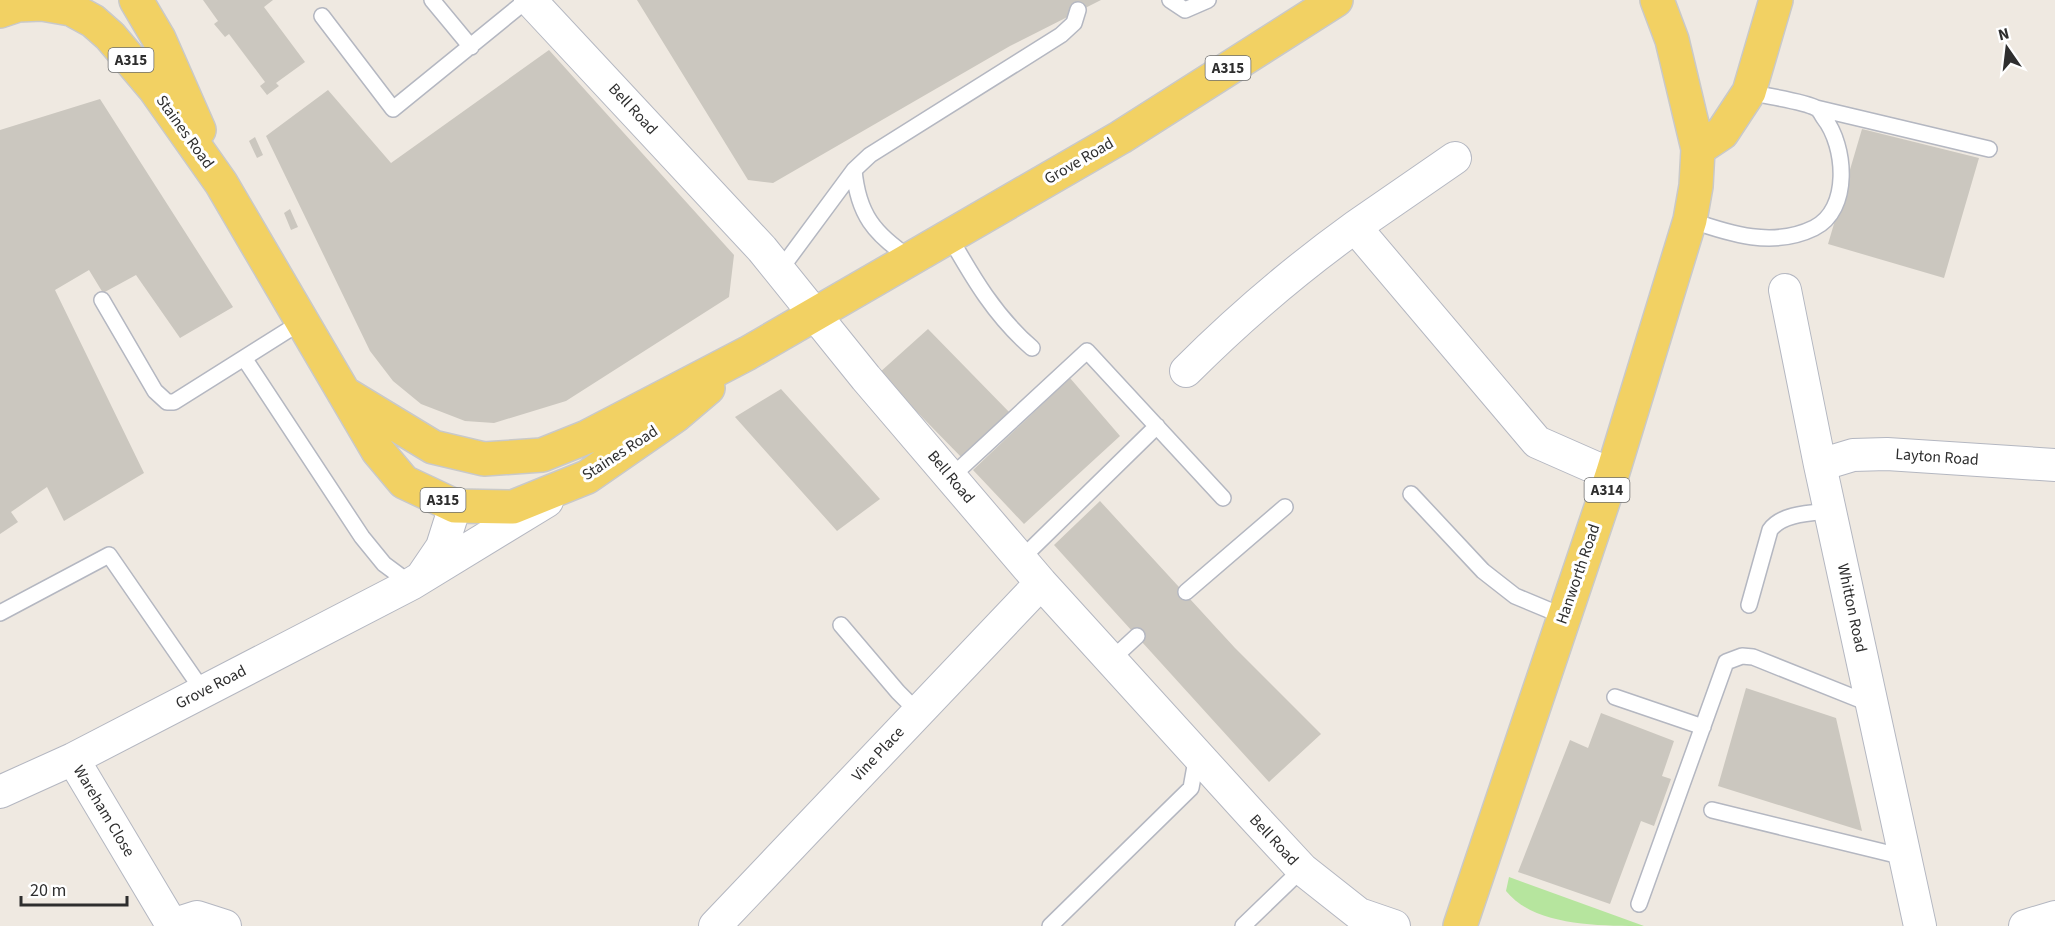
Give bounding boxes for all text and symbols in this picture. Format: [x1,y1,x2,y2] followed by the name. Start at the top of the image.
[1977,18,2037,78] north arrow
[1996,22,2011,46] text: N
[108,48,154,72] road number: A315
[1206,56,1250,80] road number: A315
[603,78,663,140] street label: Bell Road
[151,91,219,173] street label: Staines Road
[1040,132,1118,190] street label: Grove Road
[578,420,662,486] street label: Staines Road
[1895,443,1979,471] street label: Layton Road
[922,446,980,508] street label: Bell Road
[1584,478,1630,502] road number: A314
[420,488,466,512] road number: A315
[1551,521,1605,627] street label: Hanworth Road
[1832,561,1872,655] street label: Whitton Road
[172,660,250,714] street label: Grove Road
[847,722,909,786] street label: Vine Place
[68,761,140,861] street label: Wareham Close
[1244,809,1304,871] street label: Bell Road
[21,869,128,907] scale bar
[30,878,66,903] text: 20 m

